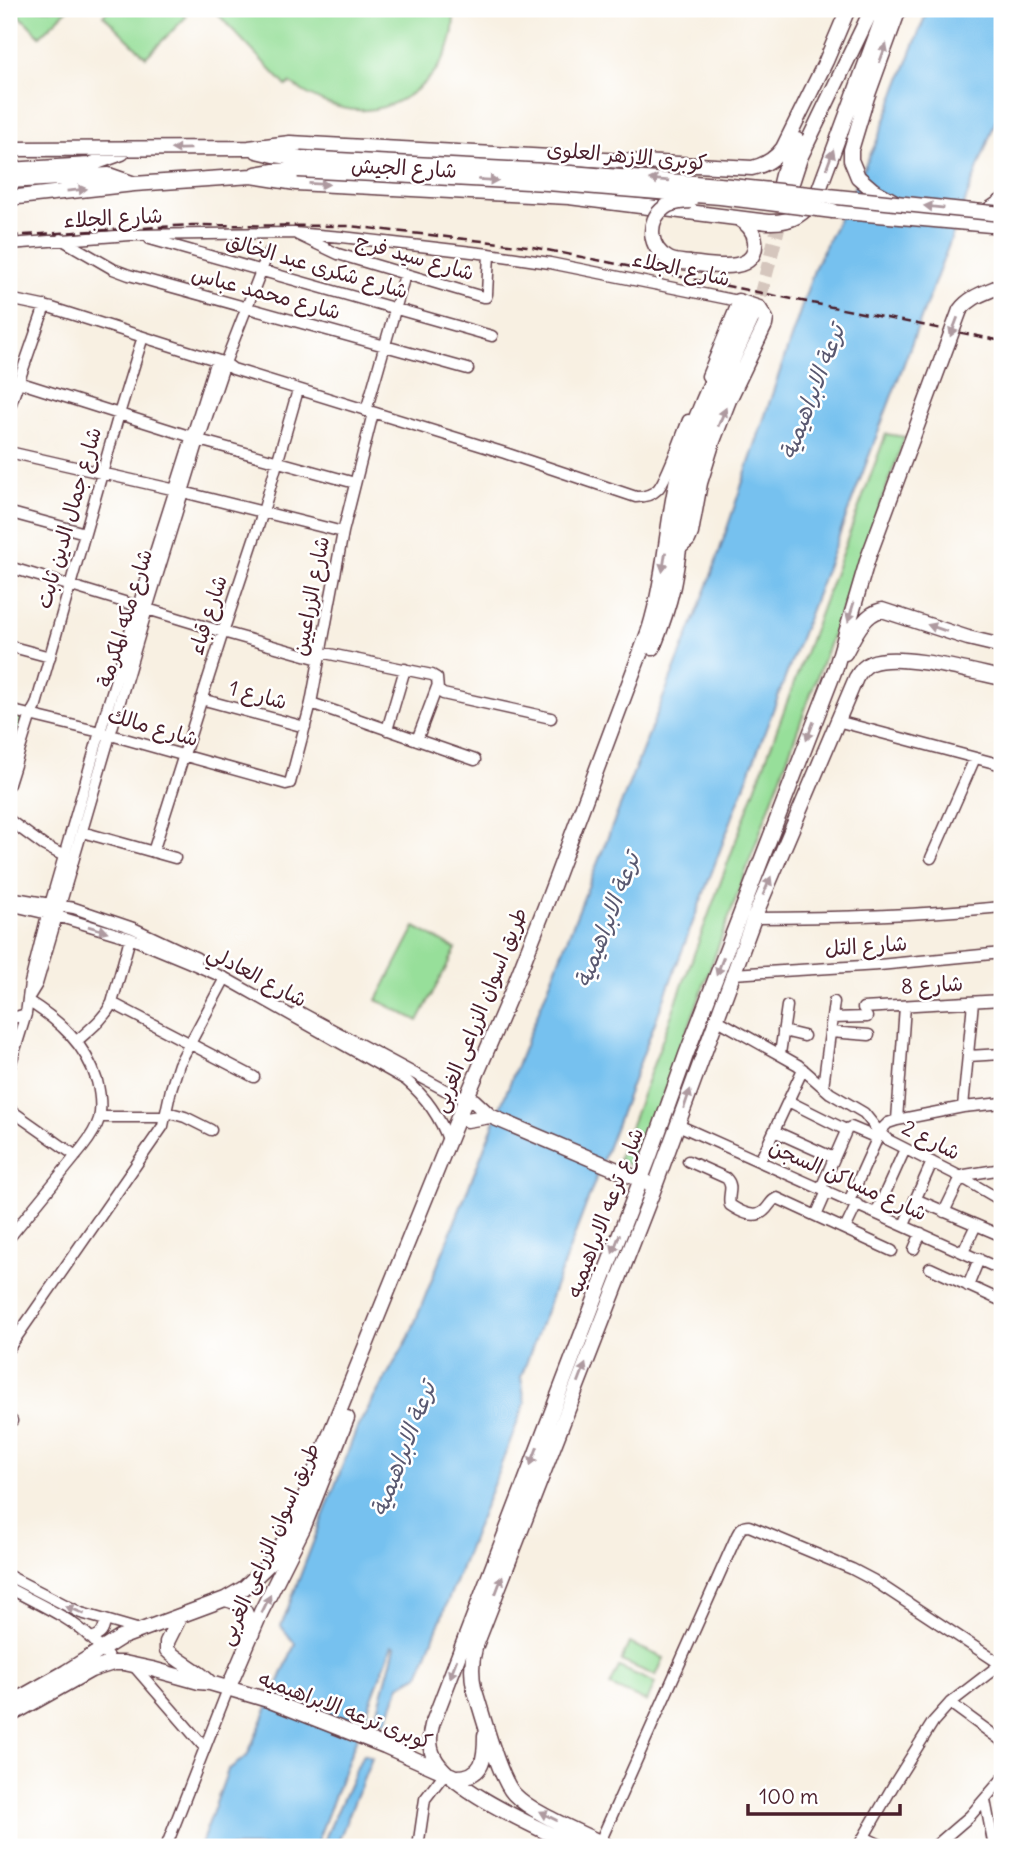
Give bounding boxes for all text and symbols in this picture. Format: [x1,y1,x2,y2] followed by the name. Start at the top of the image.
[878,43,889,64] one-way arrow
[546,135,708,177] street label: كوبرى الازهر العلوى
[170,143,192,155] one-way arrow
[825,149,836,170] one-way arrow
[350,151,458,186] street label: شارع الجيش
[648,174,670,185] one-way arrow
[478,175,500,186] one-way arrow
[309,179,331,190] one-way arrow
[66,185,88,196] one-way arrow
[63,201,163,236] street label: شارع الجلاء
[923,201,945,212] one-way arrow
[223,227,411,306] street label: شارع شكرى عبد الخالق
[352,227,477,288] street label: شارع سيد فرج
[629,245,733,294] street label: شارع الجلاء
[188,260,344,327] street label: شارع محمد عباس
[773,316,852,463] water label: ترعة الابراهيمية
[948,317,959,338] one-way arrow
[716,407,728,427] one-way arrow
[30,424,109,612] street label: شارع جمال الدين ثابت
[286,534,337,658] street label: شارع الزراعيين
[91,546,160,691] street label: شارع مكه المكرمة
[658,551,669,573] one-way arrow
[182,571,235,659] street label: شارع قباء
[846,602,856,623] one-way arrow
[926,622,947,633] one-way arrow
[226,674,290,717] street label: شارع 1
[104,701,202,754] street label: شارع مالك
[805,720,816,741] one-way arrow
[568,844,647,991] water label: ترعة الابراهيمية
[762,875,773,896] one-way arrow
[426,903,534,1117] street label: طريق اسوان الزراعى الغربى
[88,924,109,934] one-way arrow
[824,929,908,964] street label: شارع التل
[200,938,312,1018] street label: شارع العادلي
[715,956,726,977] one-way arrow
[900,969,964,1002] street label: شارع 8
[682,1088,693,1109] one-way arrow
[897,1113,965,1167] street label: شارع 2
[560,1124,651,1303] street label: شارع ترعه الابراهيميه
[764,1133,931,1228] street label: شارع مساكن السجن
[610,1233,621,1254] one-way arrow
[576,1363,587,1384] one-way arrow
[364,1373,443,1520] water label: ترعة الابراهيمية
[212,1438,326,1650] street label: طريق اسوان الزراعى الغربى
[529,1446,540,1467] one-way arrow
[494,1575,505,1596] one-way arrow
[260,1594,271,1614] one-way arrow
[65,1604,85,1616] one-way arrow
[448,1658,459,1679] one-way arrow
[254,1664,436,1756] street label: كوبرى ترعه الابراهيميه
[748,1772,901,1816] scale bar
[759,1783,818,1810] text: 100 m
[538,1811,558,1822] one-way arrow

